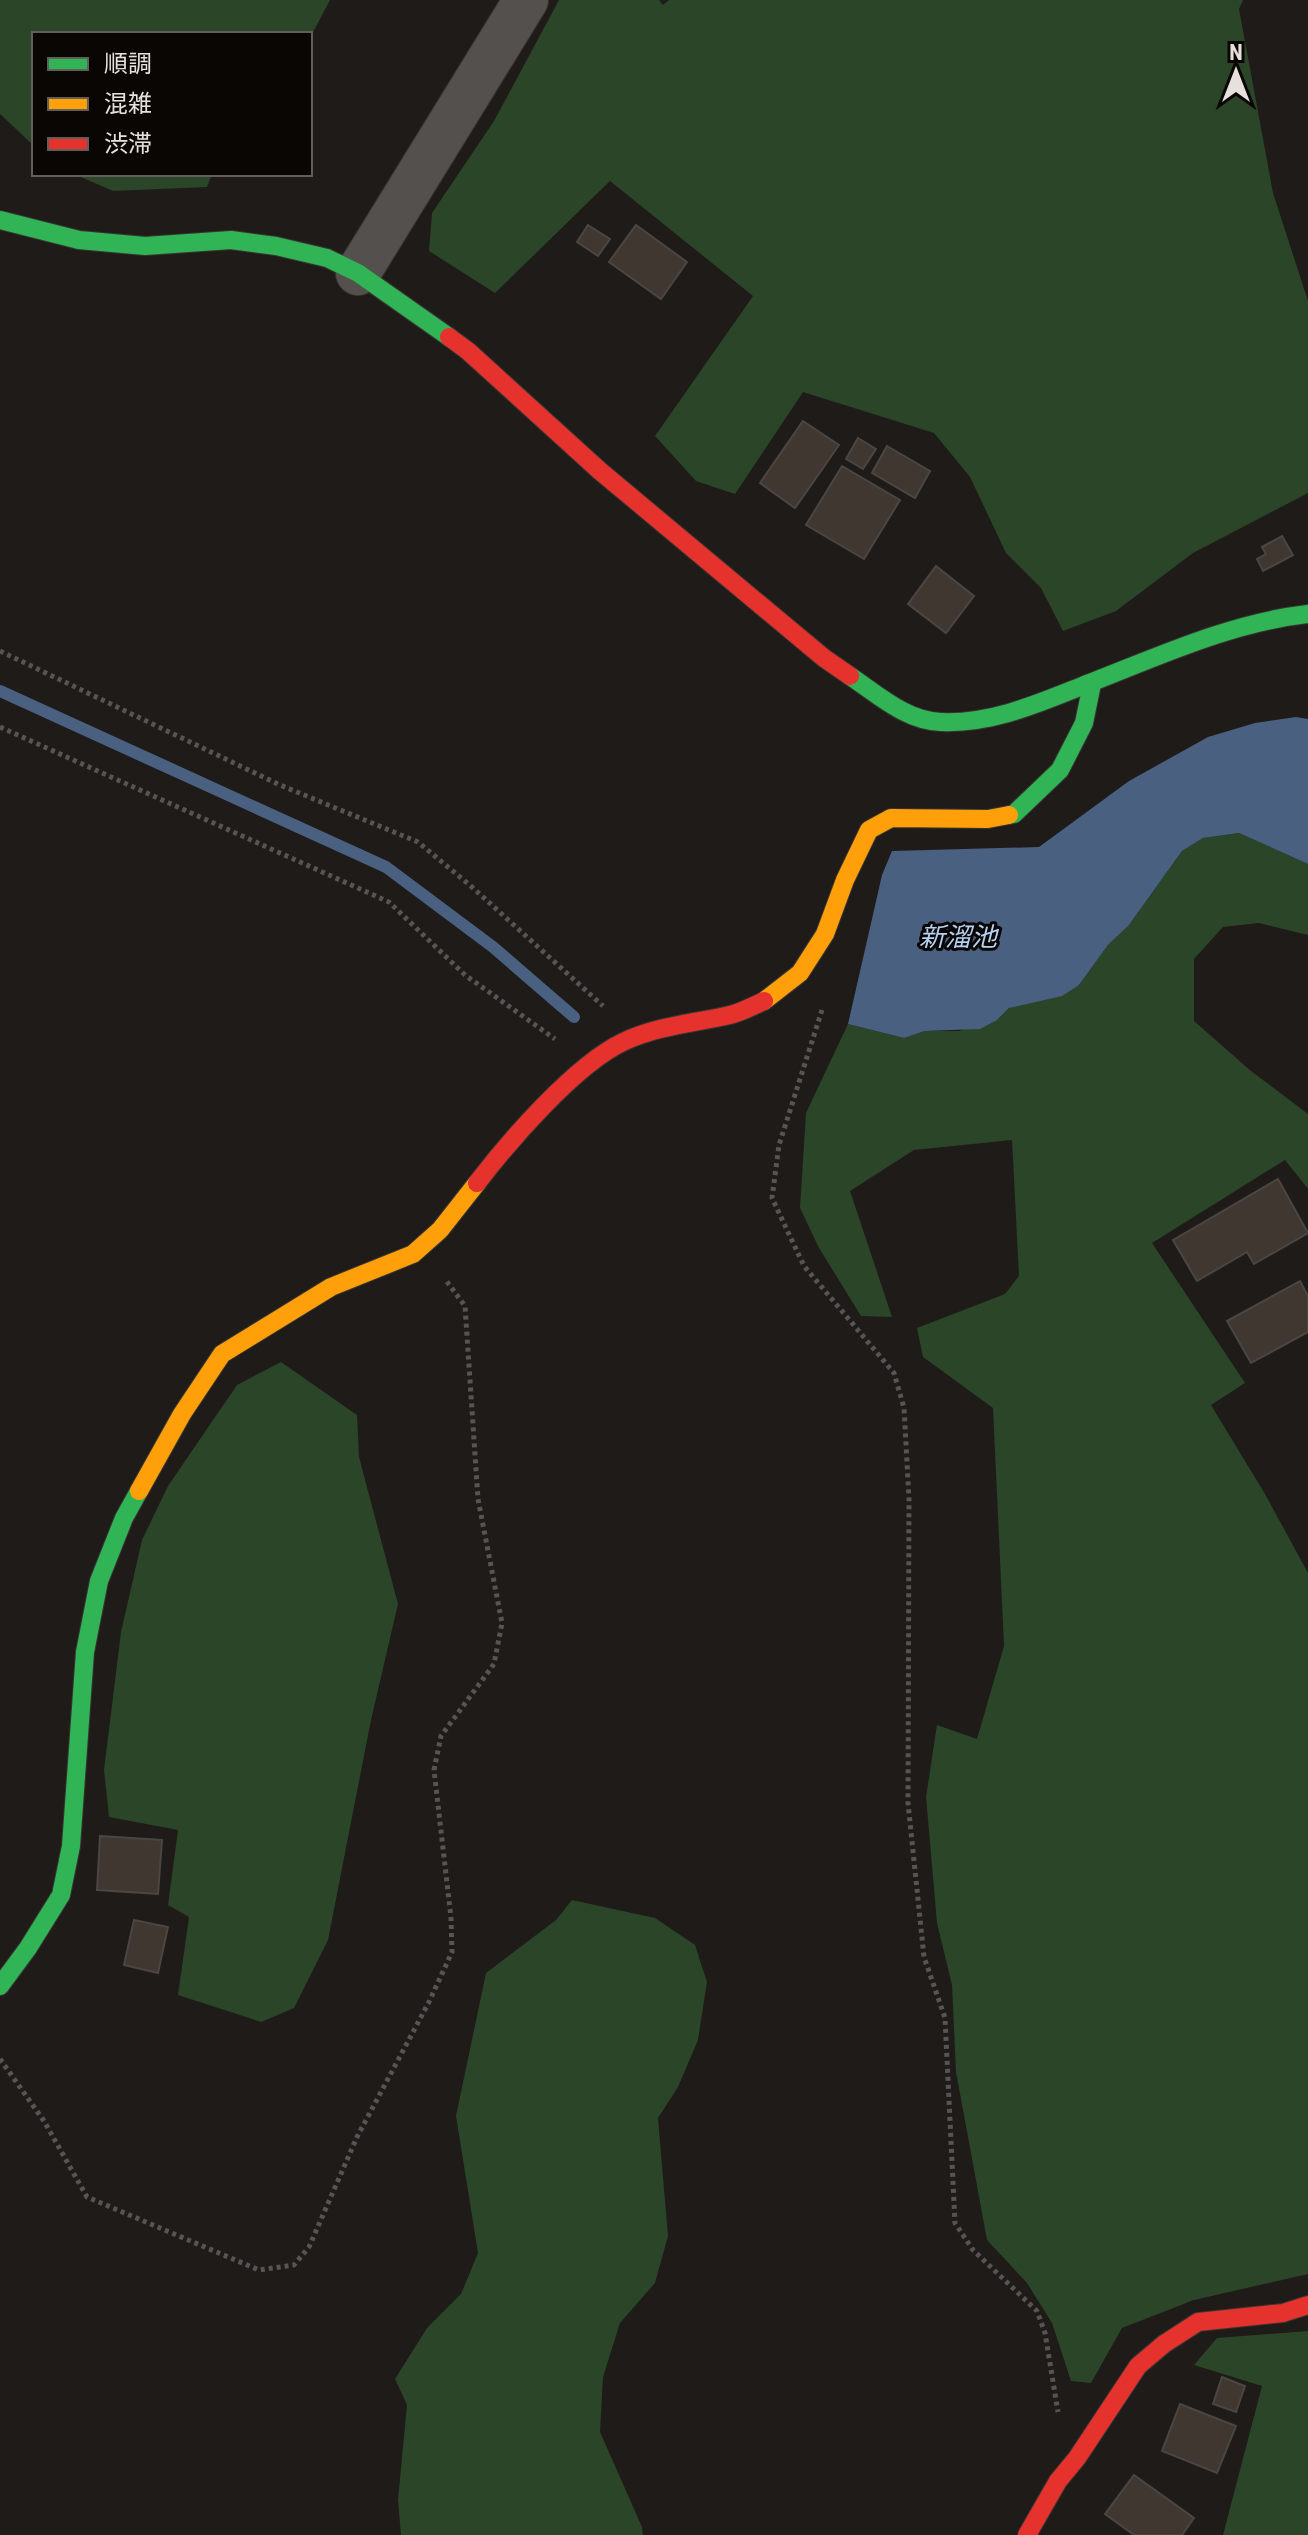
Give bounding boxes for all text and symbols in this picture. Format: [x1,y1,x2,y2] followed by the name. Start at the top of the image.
[32,32,312,176] legend
[1196,32,1276,112] north arrow
[1229,40,1243,65] text: N
[104,50,152,78] text: 順調
[104,90,152,118] text: 混雑
[104,130,152,158] text: 渋滞
[919,922,1000,952] water label: 新溜池

